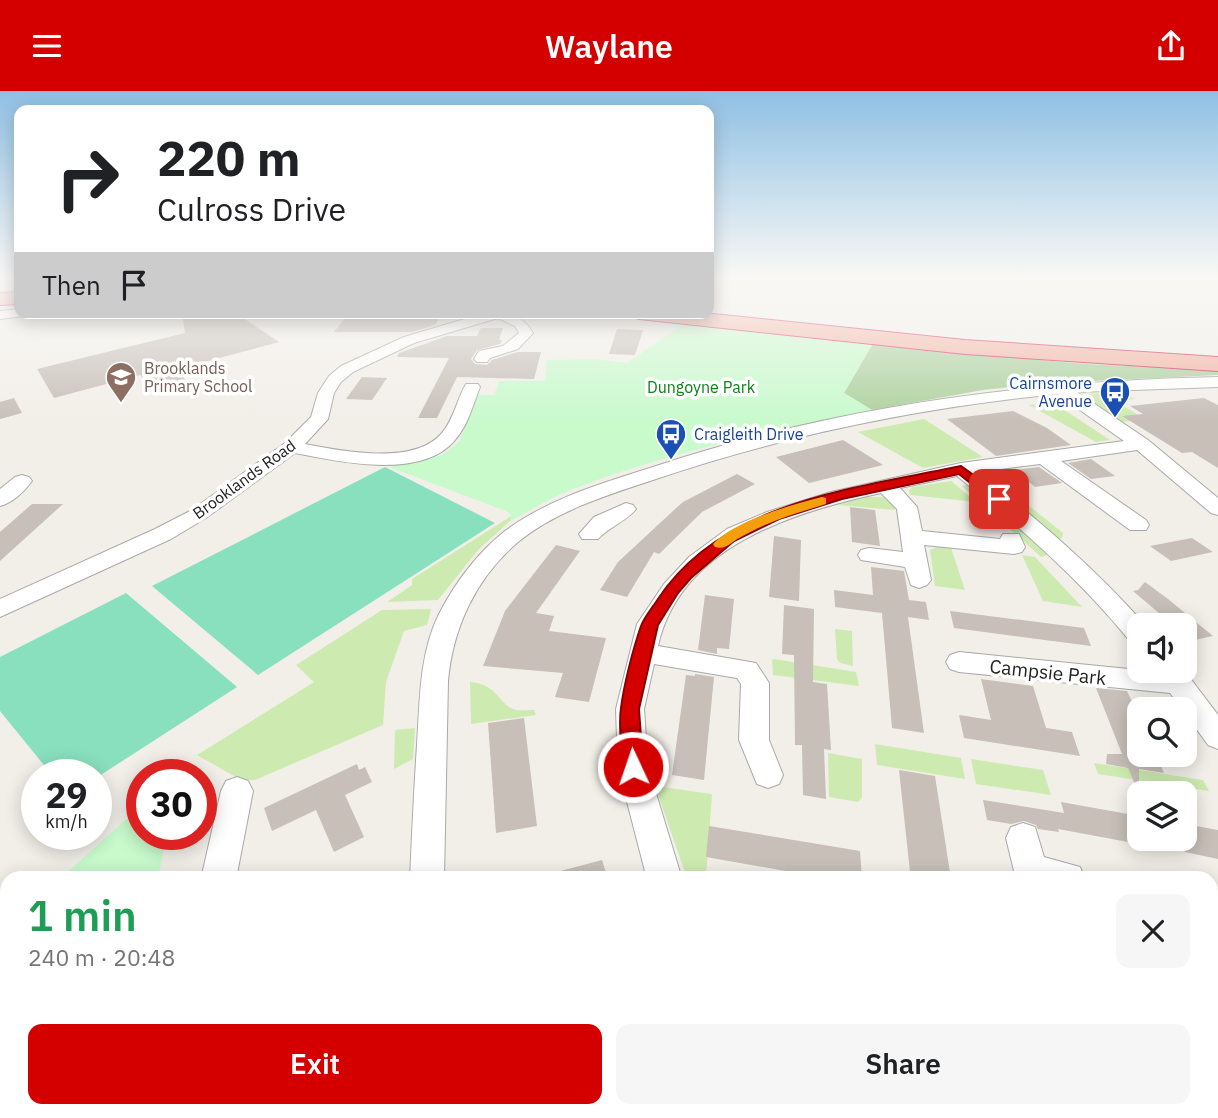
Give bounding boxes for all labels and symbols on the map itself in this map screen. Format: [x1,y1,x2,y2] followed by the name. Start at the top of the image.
[144,358,252,396] place label: Brooklands Primary School
[104,360,138,404] school or university icon: Brooklands Primary School
[1009,373,1092,411] place label: Cairnsmore Avenue
[1098,375,1132,419] bus stop icon: Cairnsmore Avenue
[647,377,756,397] park label: Dungoyne Park
[654,417,688,461] bus stop icon: Craigleith Drive
[694,424,804,444] place label: Craigleith Drive
[189,435,299,523] street label: Brooklands Road
[969,469,1029,529] pin
[989,654,1107,690] street label: Campsie Park
[596,730,670,804] position arrow
[126,759,217,850] speed limit sign: 30

